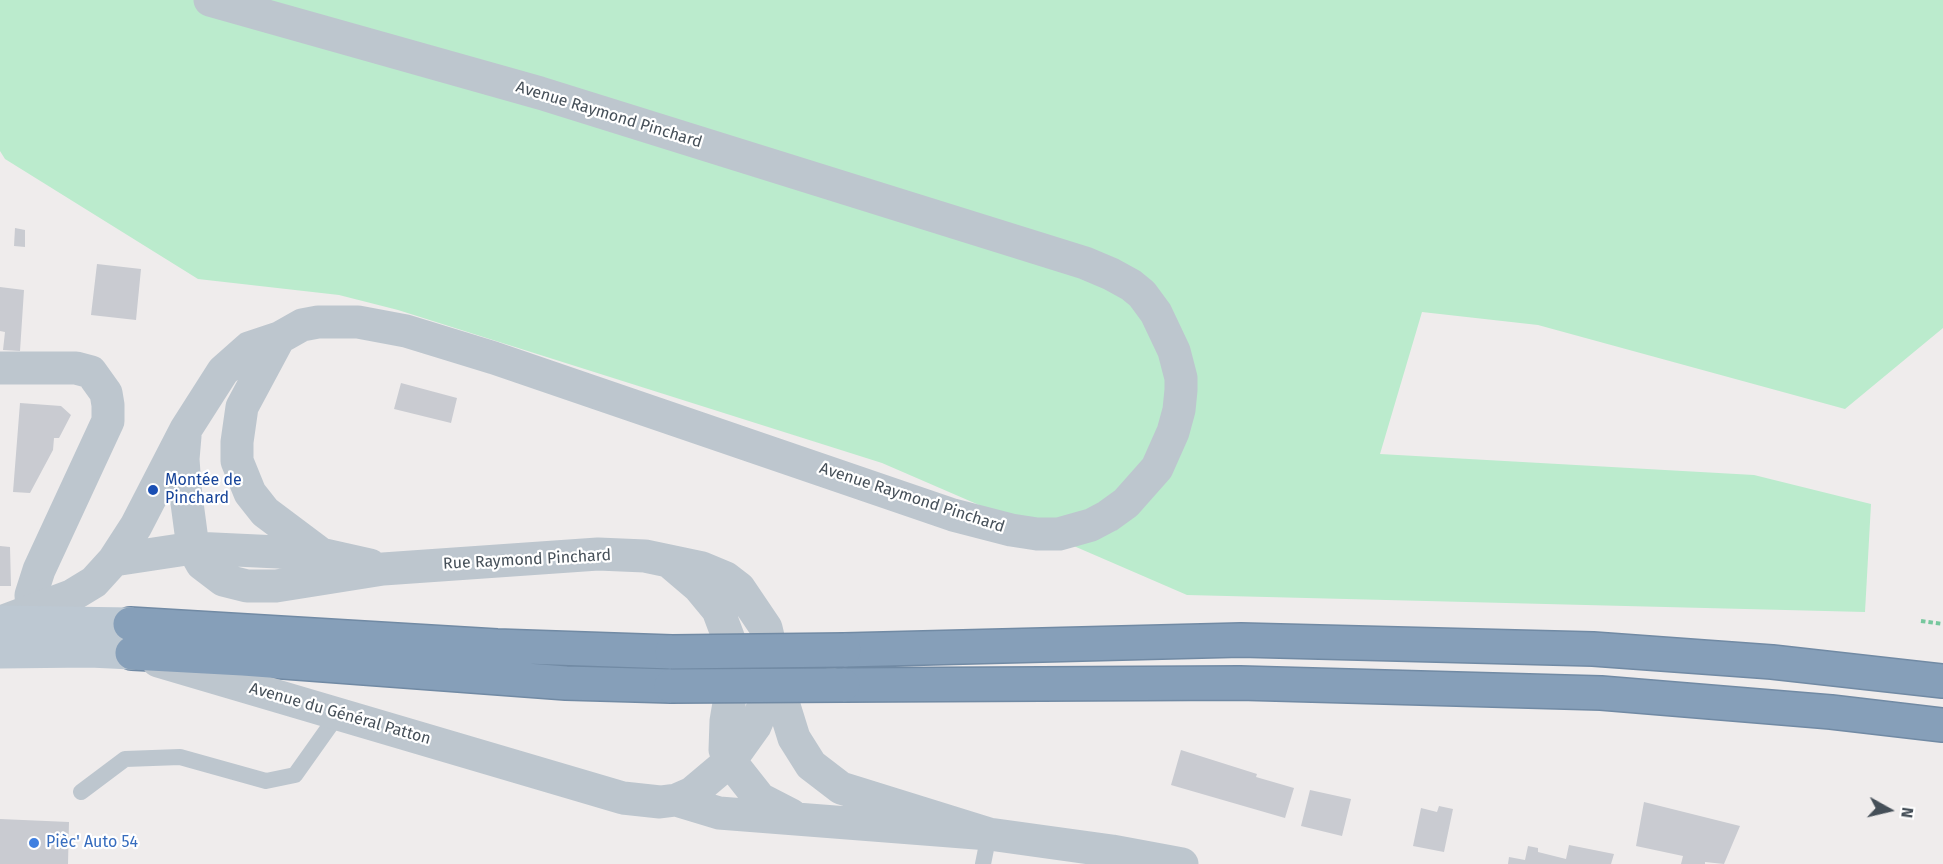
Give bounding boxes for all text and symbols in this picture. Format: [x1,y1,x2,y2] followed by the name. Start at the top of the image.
[514,78,704,152] street label: Avenue Raymond Pinchard
[817,459,1007,537] street label: Avenue Raymond Pinchard
[165,471,242,509] place label: Montée de Pinchard
[146,483,160,497] marker: Montée de Pinchard
[443,546,611,574] street label: Rue Raymond Pinchard
[247,679,433,749] street label: Avenue du Général Patton
[1859,780,1919,840] north arrow
[1897,806,1917,819] text: N
[46,833,138,853] place label: Pièc' Auto 54
[27,836,41,850] marker: Pièc' Auto 54

